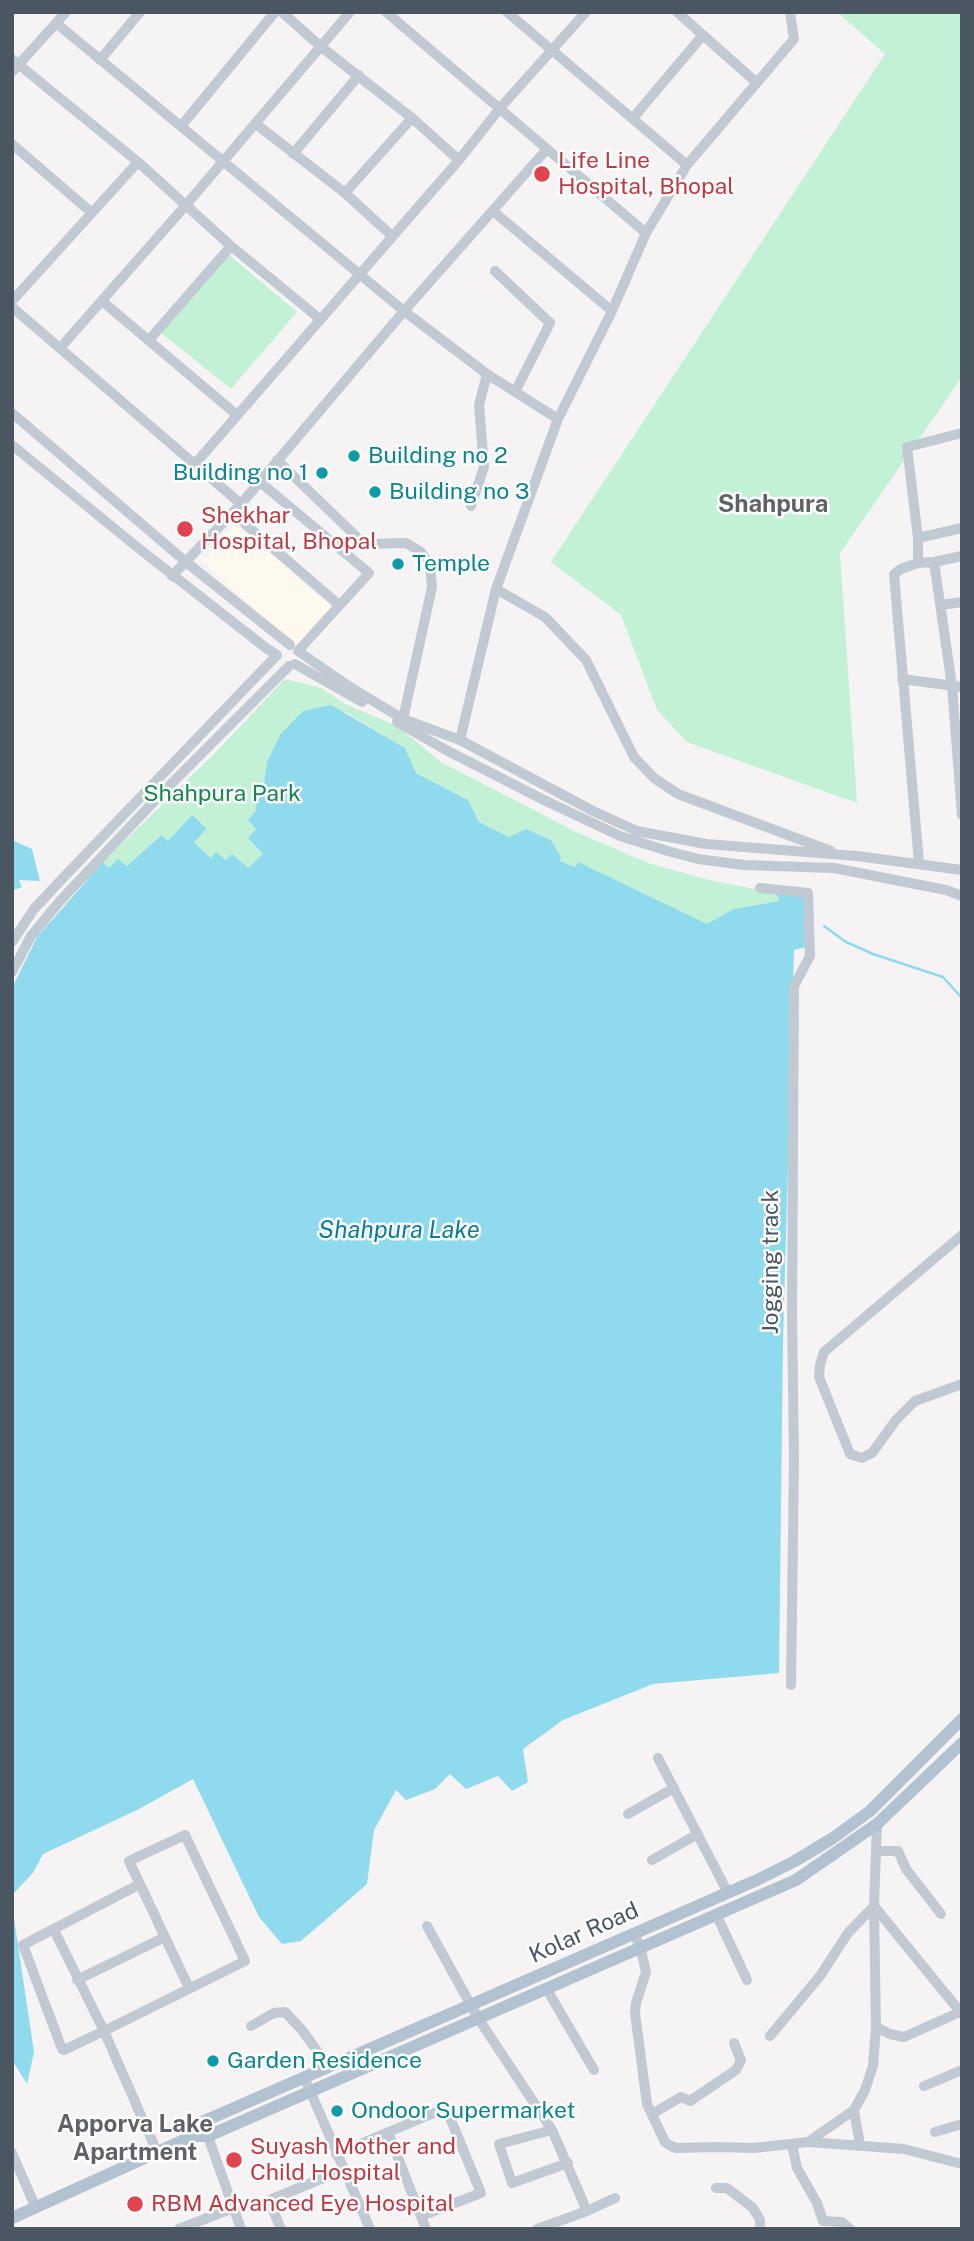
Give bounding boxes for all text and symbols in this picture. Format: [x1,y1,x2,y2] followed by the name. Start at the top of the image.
[558,147,734,201] place label: Life Line Hospital, Bhopal
[532,164,552,184] marker: Life Line Hospital, Bhopal
[368,442,508,470] place label: Building no 2
[346,448,362,464] marker: Building no 2
[173,459,308,487] place label: Building no 1
[314,465,330,481] marker: Building no 1
[389,478,529,506] place label: Building no 3
[367,484,383,500] marker: Building no 3
[718,491,828,519] district label: Shahpura
[201,502,377,556] place label: Shekhar Hospital, Bhopal
[175,519,195,539] marker: Shekhar Hospital, Bhopal
[412,550,490,578] place label: Temple
[390,556,406,572] marker: Temple
[143,780,301,808] park label: Shahpura Park
[757,1190,785,1334] street label: Jogging track
[318,1217,480,1245] water label: Shahpura Lake
[525,1897,643,1969] street label: Kolar Road
[227,2047,422,2075] place label: Garden Residence
[205,2053,221,2069] marker: Garden Residence
[351,2097,575,2125] place label: Ondoor Supermarket
[329,2103,345,2119] marker: Ondoor Supermarket
[57,2111,213,2167] district label: Apporva Lake Apartment
[250,2133,456,2187] place label: Suyash Mother and Child Hospital
[224,2150,244,2170] marker: Suyash Mother and Child Hospital
[151,2190,455,2218] place label: RBM Advanced Eye Hospital
[125,2194,145,2214] marker: RBM Advanced Eye Hospital

